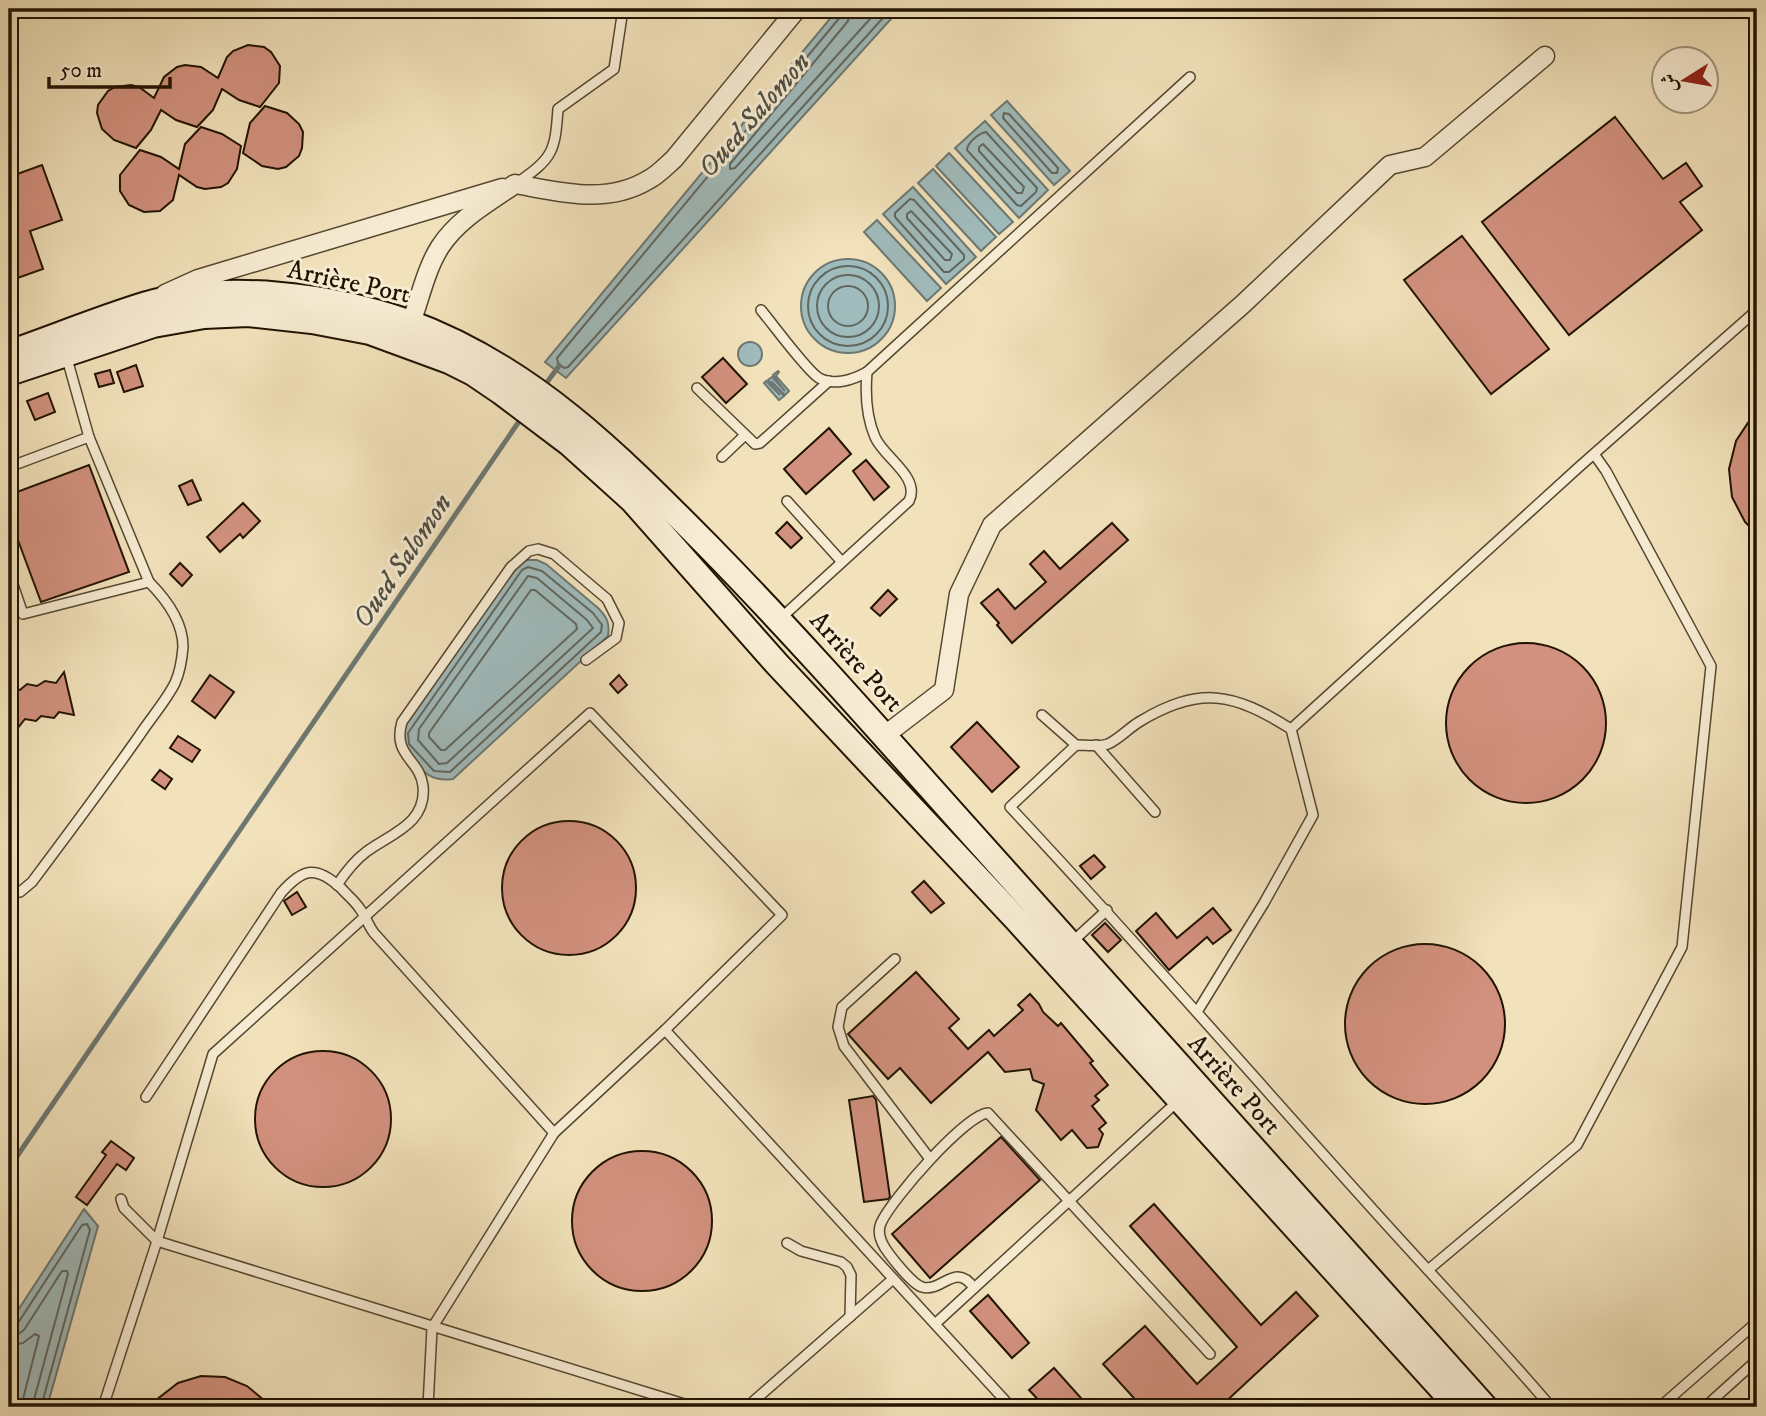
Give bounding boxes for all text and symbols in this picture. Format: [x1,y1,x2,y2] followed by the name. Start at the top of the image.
[690,45,818,185] water label: Oued Salomon
[49,46,170,90] scale bar
[1650,46,1720,116] north arrow
[60,58,102,84] text: 50 m
[1657,72,1683,94] text: ش
[284,253,413,312] street label: Arrière Port
[345,487,460,635] water label: Oued Salomon
[802,605,910,719] street label: Arrière Port
[1180,1028,1288,1142] street label: Arrière Port

